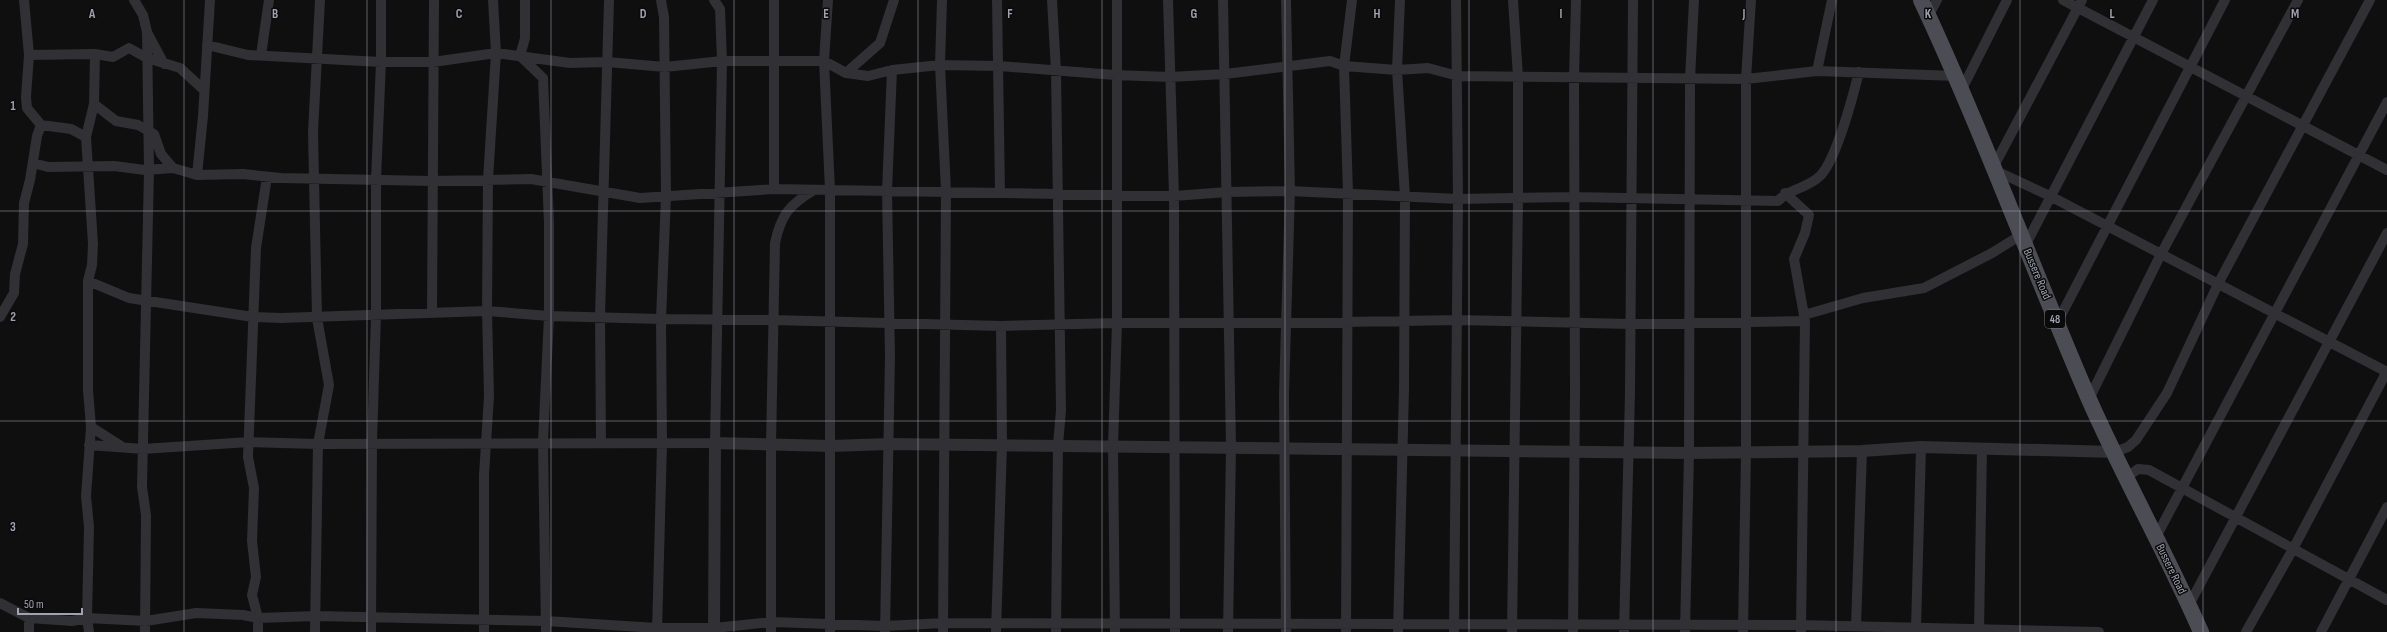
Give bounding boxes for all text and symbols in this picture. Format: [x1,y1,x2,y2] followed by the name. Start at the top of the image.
[88,6,96,22] text: A
[272,6,278,22] text: B
[456,6,463,22] text: C
[640,6,647,22] text: D
[823,6,829,22] text: E
[1007,6,1013,22] text: F
[1191,6,1198,22] text: G
[1374,6,1381,22] text: H
[1560,6,1563,22] text: I
[1742,6,1746,22] text: J
[1925,6,1932,22] text: K
[2109,6,2115,22] text: L
[2291,6,2299,22] text: M
[10,98,16,114] text: 1
[2020,246,2054,302] street label: Bussere Road
[10,309,16,325] text: 2
[2045,310,2065,328] road number: 48
[10,519,16,535] text: 3
[2153,542,2189,596] street label: Bussere Road
[18,590,82,616] scale bar
[24,597,44,612] text: 50 m

